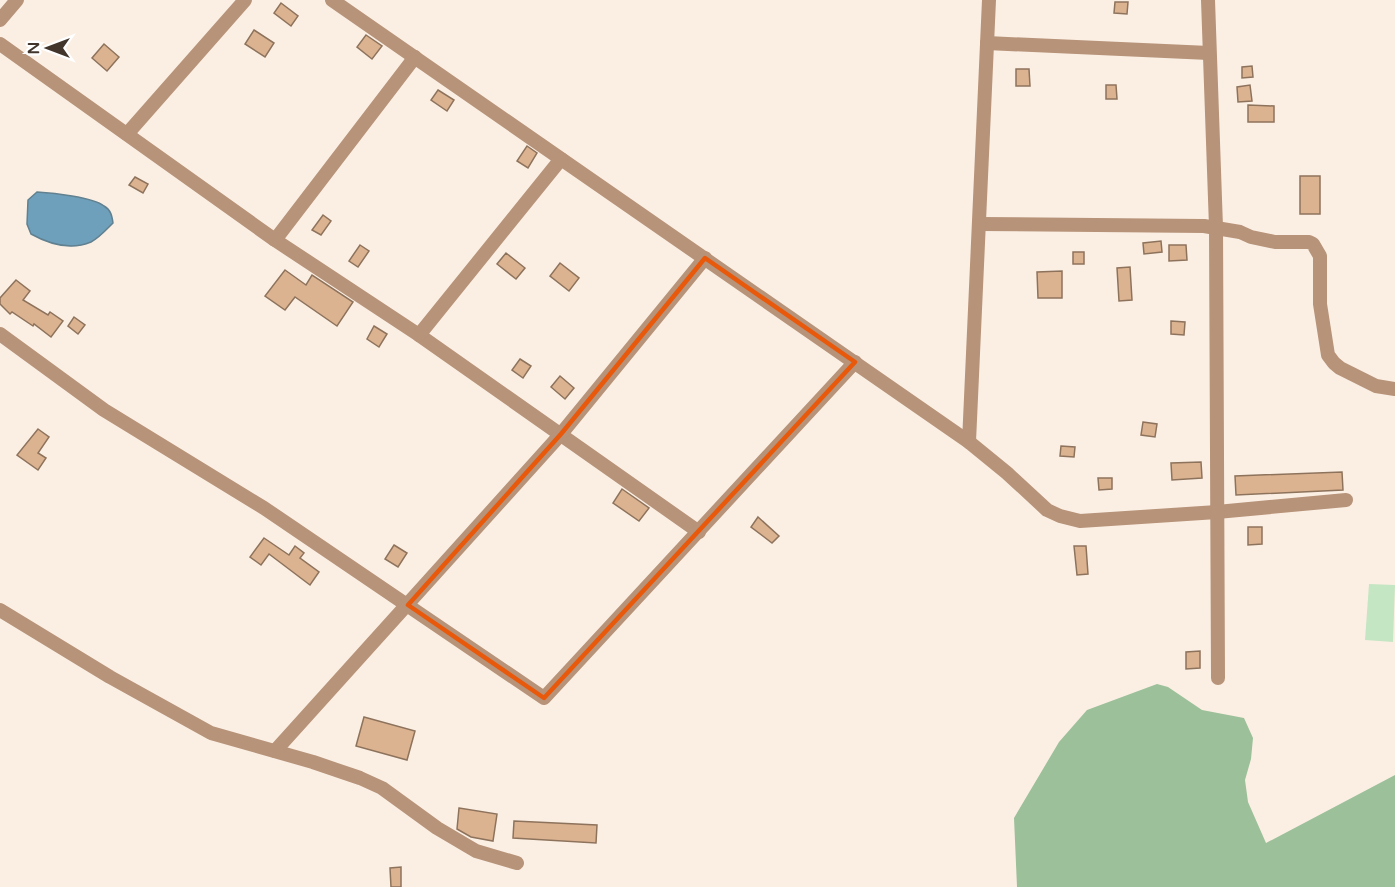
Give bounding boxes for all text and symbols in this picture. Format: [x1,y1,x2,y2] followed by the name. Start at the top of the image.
[18,18,78,78] north arrow
[24,42,44,54] text: N

